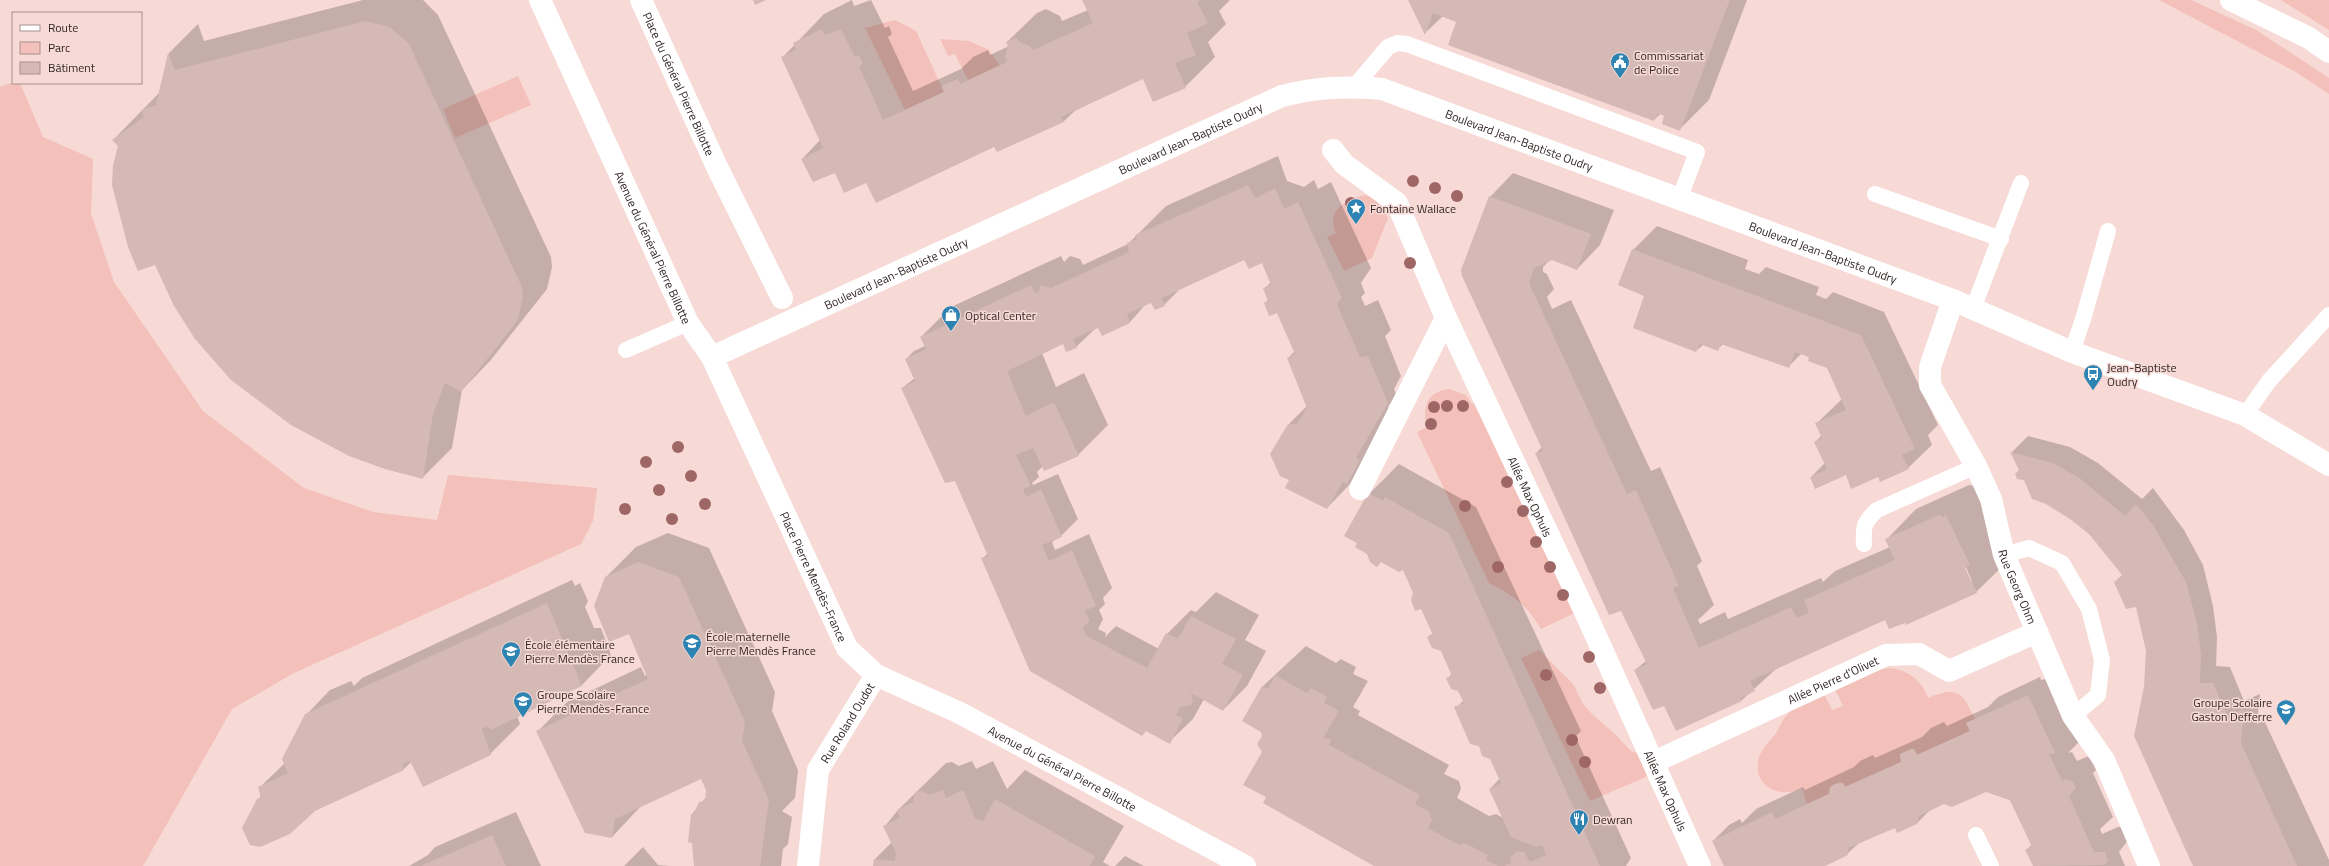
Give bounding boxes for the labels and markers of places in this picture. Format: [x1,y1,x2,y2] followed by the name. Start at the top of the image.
[1634,46,1704,79] place label: Commissariat de Police
[1609,51,1631,79] public building icon: Commissariat de Police
[1345,197,1367,225] place icon: Fontaine Wallace
[1370,199,1456,218] place label: Fontaine Wallace
[940,304,962,332] shop icon: Optical Center
[965,306,1036,325] place label: Optical Center
[2107,358,2177,391] place label: Jean-Baptiste Oudry
[2082,363,2104,391] bus stop icon: Jean-Baptiste Oudry
[706,627,816,660] place label: École maternelle Pierre Mendès France
[681,632,703,660] school or university icon: École maternelle Pierre Mendès France
[525,635,635,668] place label: École élémentaire Pierre Mendès France
[500,640,522,668] school or university icon: École élémentaire Pierre Mendès France
[537,685,649,718] place label: Groupe Scolaire Pierre Mendès-France
[512,690,534,718] school or university icon: Groupe Scolaire Pierre Mendès-France
[2191,693,2272,726] place label: Groupe Scolaire Gaston Defferre
[2275,698,2297,726] school or university icon: Groupe Scolaire Gaston Defferre
[1568,808,1590,836] restaurant icon: Dewran
[1593,810,1633,829] place label: Dewran

